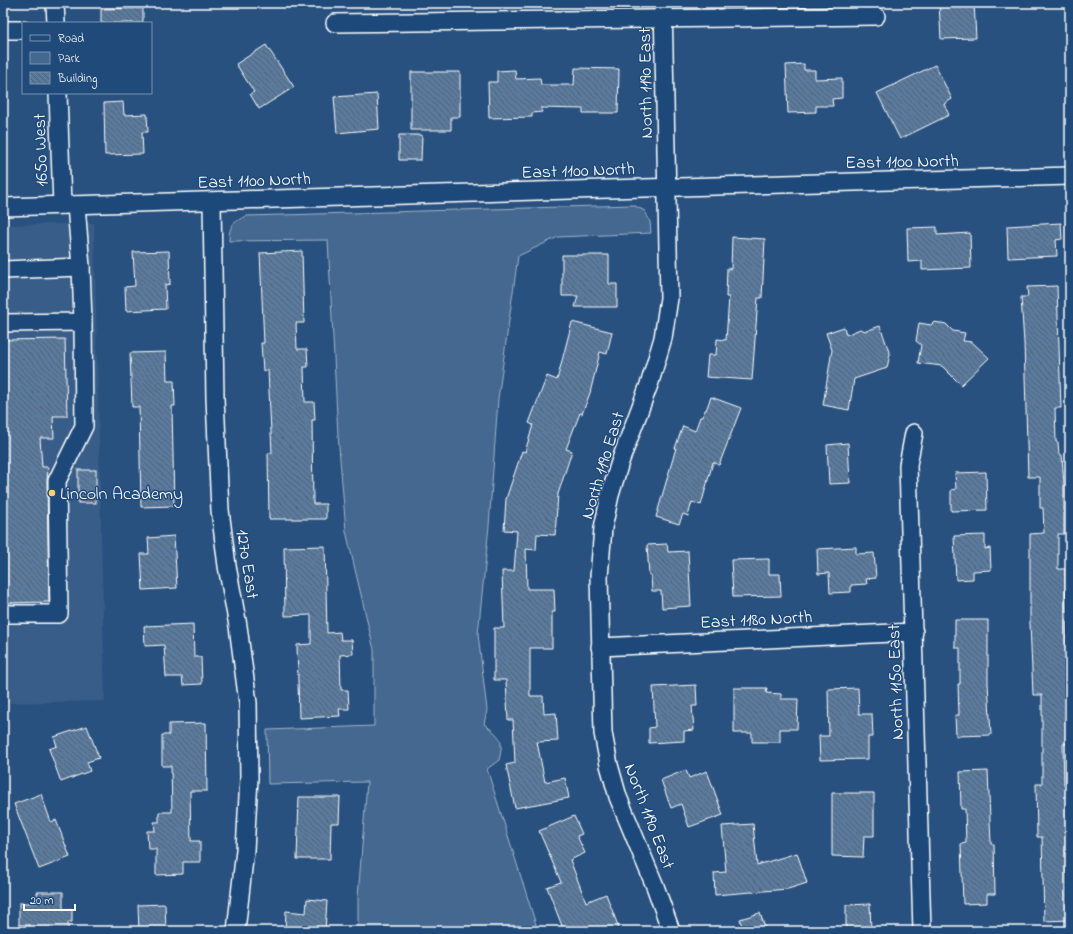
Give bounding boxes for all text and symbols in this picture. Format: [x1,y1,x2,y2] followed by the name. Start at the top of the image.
[22,22,152,94] legend
[633,27,661,139] street label: North 1190 East
[58,30,84,48] text: Road
[58,50,80,68] text: Park
[57,70,97,89] text: Building
[28,113,56,187] street label: 1650 West
[845,149,959,177] street label: East 1100 North
[521,157,635,187] street label: East 1100 North
[197,167,311,197] street label: East 1100 North
[575,409,633,523] street label: North 1190 East
[60,482,183,508] place label: Lincoln Academy
[47,488,57,498] marker: Lincoln Academy
[228,528,264,601] street label: 1270 East
[699,605,813,637] street label: East 1180 North
[882,623,912,740] street label: North 1150 East
[616,760,680,873] street label: North 1190 East
[24,886,75,912] scale bar
[30,892,53,910] text: 20 m

